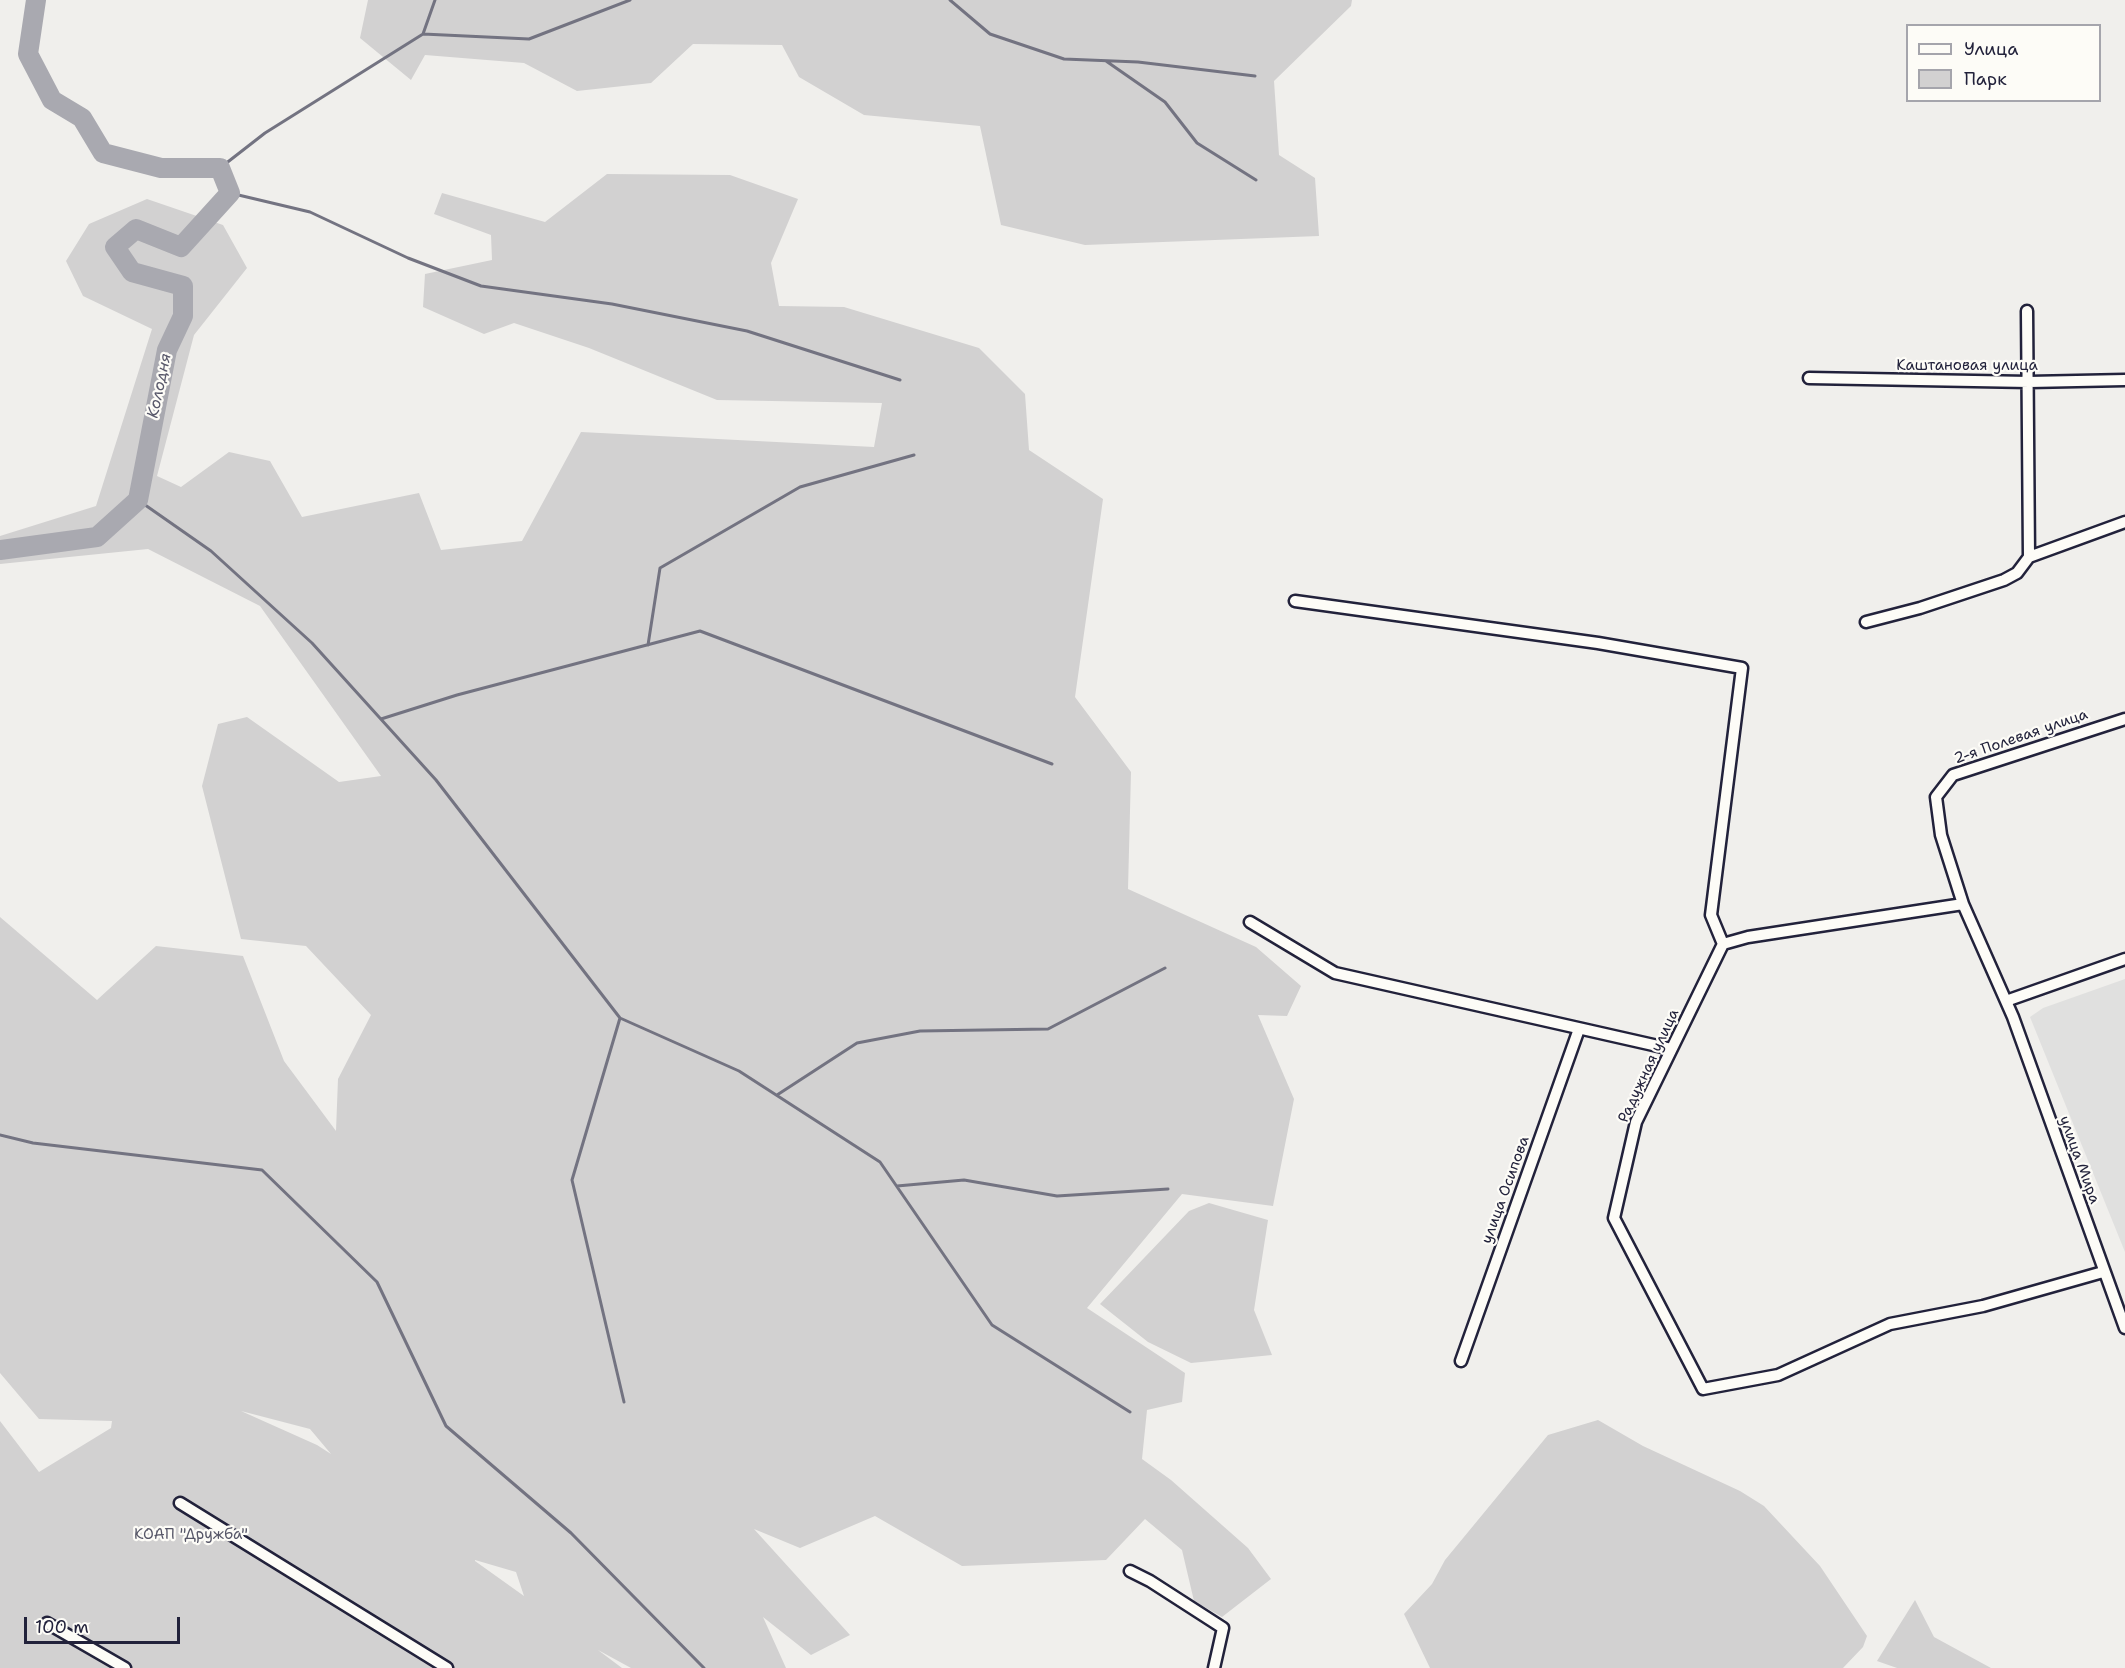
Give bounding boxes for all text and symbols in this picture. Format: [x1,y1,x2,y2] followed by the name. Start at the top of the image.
[1906,24,2101,102] legend
[1964,37,2018,61] text: Улица
[1964,67,2007,91] text: Парк
[144,352,176,420] water label: Колодня
[1896,357,2038,375] street label: Каштановая улица
[1952,706,2090,768] street label: 2-я Полевая улица
[1615,1006,1683,1126] street label: Радужная улица
[2055,1113,2103,1207] street label: улица Мира
[1478,1134,1534,1246] street label: улица Осипова
[134,1526,248,1544] park label: КОАП "Дружба"
[27,1605,183,1643] scale bar
[35,1615,89,1639] text: 100 m

